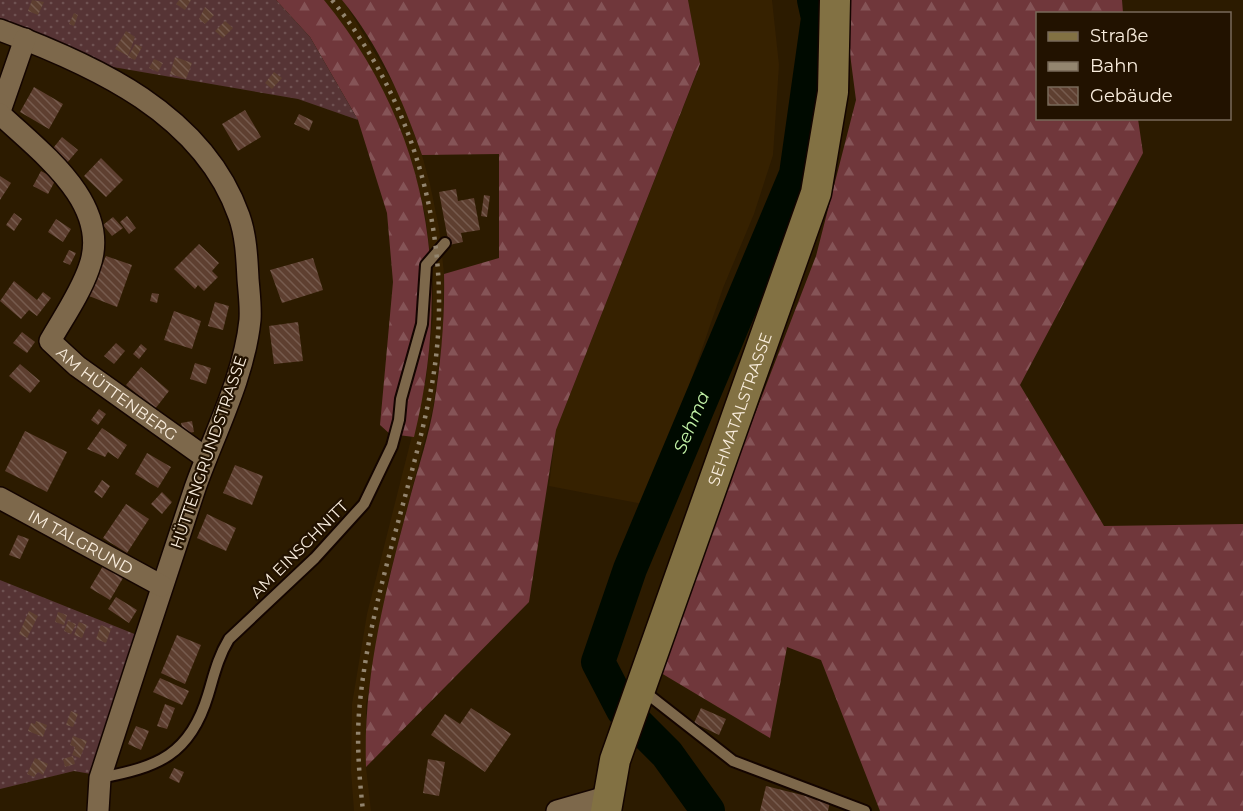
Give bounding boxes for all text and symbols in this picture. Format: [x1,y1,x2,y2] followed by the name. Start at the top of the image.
[1036,12,1231,120] legend
[1090,25,1149,47] text: Straße
[1090,55,1139,77] text: Bahn
[1090,85,1173,107] text: Gebäude
[704,330,776,489] street label: SEHMATALSTRASSE
[53,343,181,445] street label: AM HÜTTENBERG
[166,353,250,551] street label: HÜTTENGRUNDSTRASSE
[669,388,714,457] water label: Sehma
[247,496,353,602] street label: AM EINSCHNITT
[25,506,136,579] street label: IM TALGRUND

